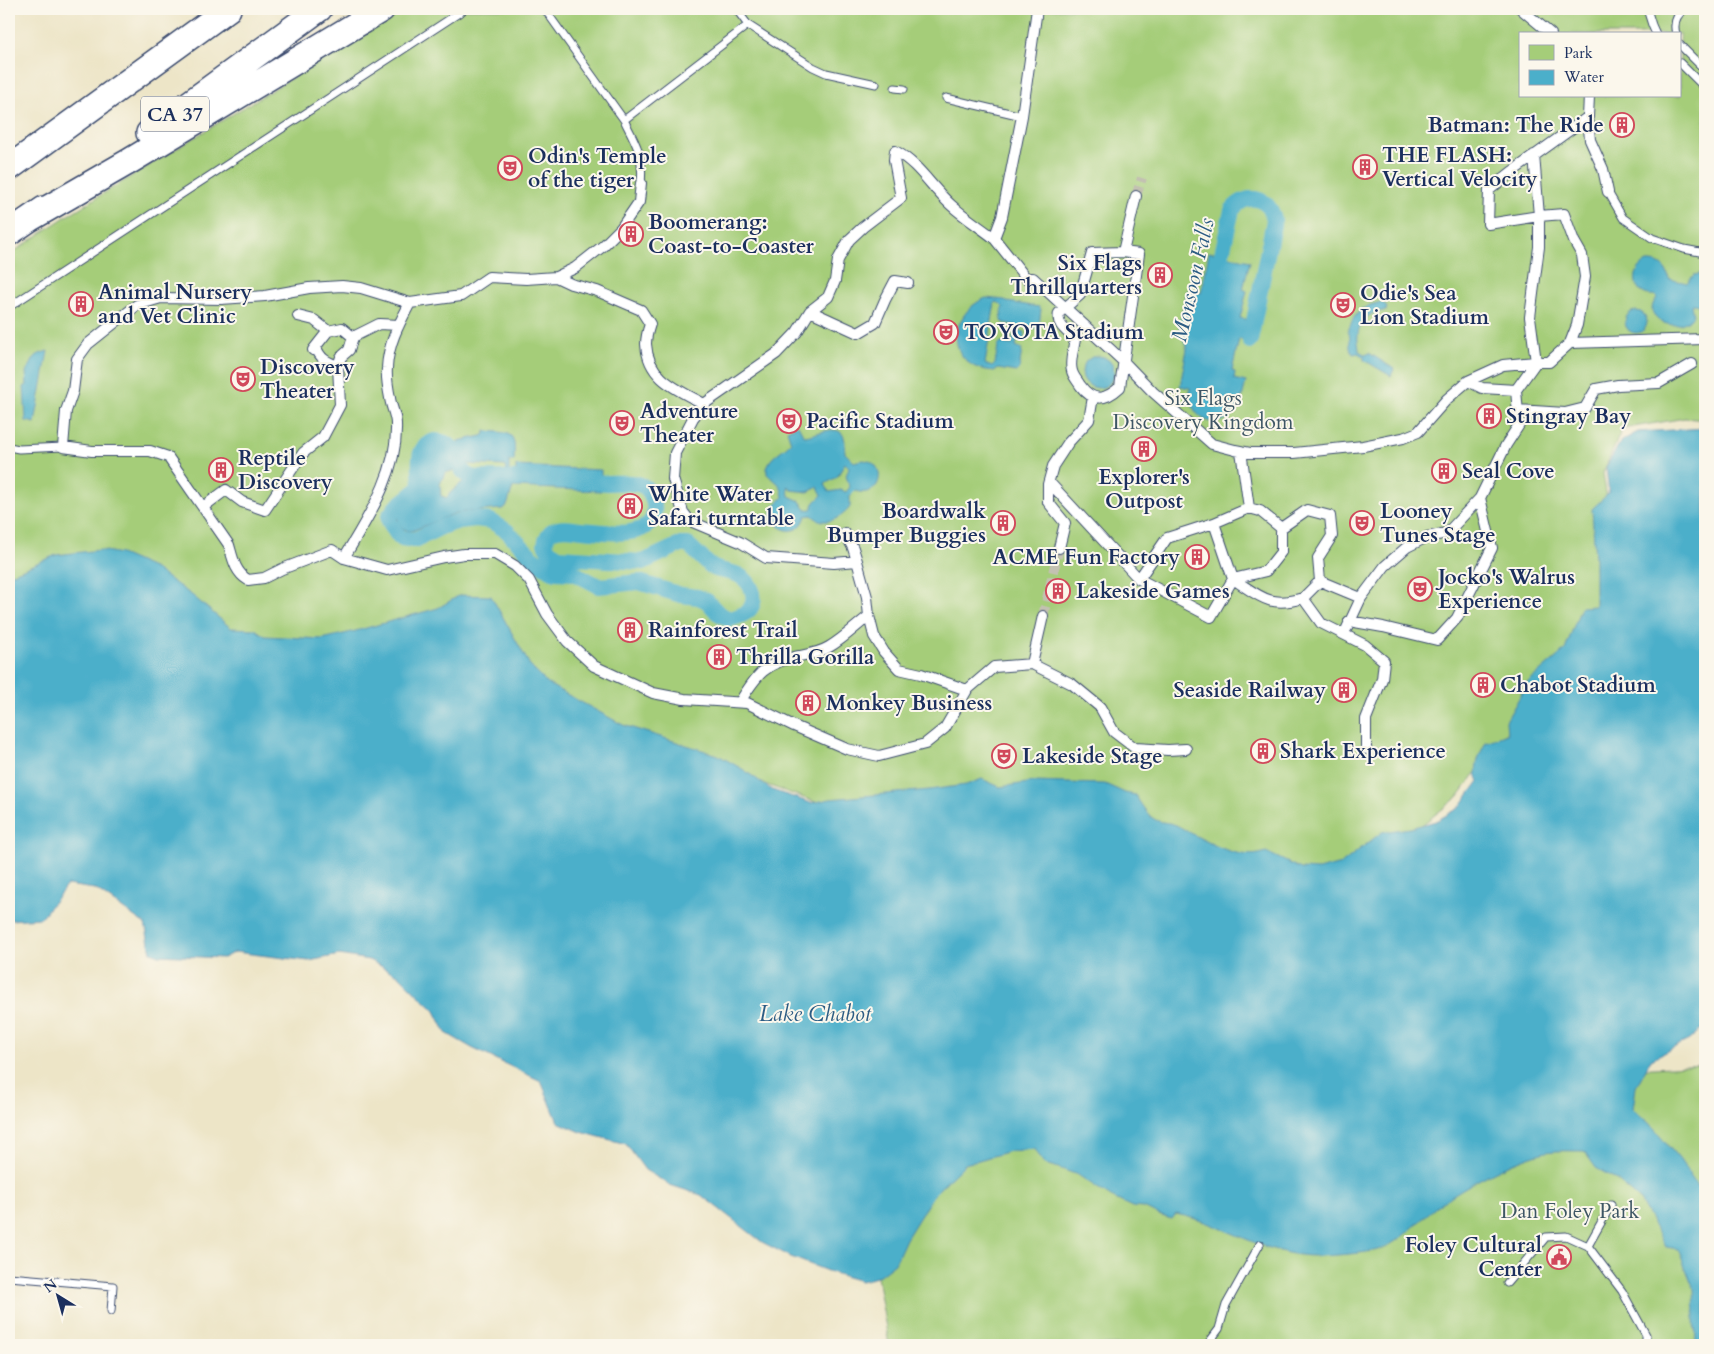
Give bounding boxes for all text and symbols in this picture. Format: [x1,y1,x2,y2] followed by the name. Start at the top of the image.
[1519,32,1682,98] legend
[1564,43,1593,63] text: Park
[1563,67,1605,87] text: Water
[141,96,209,132] road number: CA 37
[1428,111,1604,140] place label: Batman: The Ride
[1609,112,1635,138] building icon: Batman: The Ride
[1382,141,1537,194] place label: THE FLASH: Vertical Velocity
[528,142,667,195] place label: Odin's Temple of the tiger
[1352,154,1378,180] building icon: THE FLASH: Vertical Velocity
[497,155,523,181] theatre icon: Odin's Temple of the tiger
[648,208,815,261] place label: Boomerang: Coast-to-Coaster
[1164,215,1222,345] water label: Monsoon Falls
[618,221,644,247] building icon: Boomerang: Coast-to-Coaster
[1010,249,1142,302] place label: Six Flags Thrillquarters
[1147,262,1173,288] building icon: Six Flags Thrillquarters
[98,278,252,331] place label: Animal Nursery and Vet Clinic
[1360,279,1490,332] place label: Odie's Sea Lion Stadium
[68,291,94,317] building icon: Animal Nursery and Vet Clinic
[1330,292,1356,318] theatre icon: Odie's Sea Lion Stadium
[964,318,1144,347] place label: TOYOTA Stadium
[933,319,959,345] theatre icon: TOYOTA Stadium
[260,353,355,406] place label: Discovery Theater
[230,366,256,392] theatre icon: Discovery Theater
[1112,384,1294,437] park label: Six Flags Discovery Kingdom
[640,397,738,450] place label: Adventure Theater
[1506,402,1631,431] place label: Stingray Bay
[1476,403,1502,429] building icon: Stingray Bay
[806,407,955,436] place label: Pacific Stadium
[776,408,802,434] theatre icon: Pacific Stadium
[609,410,635,436] theatre icon: Adventure Theater
[1131,436,1157,462] building icon: Explorer's Outpost
[238,444,333,497] place label: Reptile Discovery
[208,457,234,483] building icon: Reptile Discovery
[1462,457,1555,486] place label: Seal Cove
[1431,458,1457,484] building icon: Seal Cove
[1098,463,1190,516] place label: Explorer's Outpost
[647,480,794,533] place label: White Water Safari turntable
[617,493,643,519] building icon: White Water Safari turntable
[827,497,986,550] place label: Boardwalk Bumper Buggies
[1380,497,1496,550] place label: Looney Tunes Stage
[990,510,1016,536] building icon: Boardwalk Bumper Buggies
[1349,510,1375,536] theatre icon: Looney Tunes Stage
[992,543,1180,572] place label: ACME Fun Factory
[1184,544,1210,570] building icon: ACME Fun Factory
[1435,563,1575,616] place label: Jocko's Walrus Experience
[1407,576,1433,602] theatre icon: Jocko's Walrus Experience
[1076,577,1230,606] place label: Lakeside Games
[1045,578,1071,604] building icon: Lakeside Games
[648,616,798,645] place label: Rainforest Trail
[617,617,643,643] building icon: Rainforest Trail
[736,643,875,672] place label: Thrilla Gorilla
[706,644,732,670] building icon: Thrilla Gorilla
[1500,671,1657,700] place label: Chabot Stadium
[1470,672,1496,698] building icon: Chabot Stadium
[1173,676,1326,705] place label: Seaside Railway
[1331,677,1357,703] building icon: Seaside Railway
[826,689,992,718] place label: Monkey Business
[795,690,821,716] building icon: Monkey Business
[1280,737,1446,766] place label: Shark Experience
[1250,738,1276,764] building icon: Shark Experience
[1022,742,1163,771] place label: Lakeside Stage
[991,743,1017,769] theatre icon: Lakeside Stage
[759,999,872,1029] water label: Lake Chabot
[1500,1197,1640,1226] park label: Dan Foley Park
[1405,1231,1543,1284] place label: Foley Cultural Center
[1546,1244,1572,1270] public building icon: Foley Cultural Center
[32,1272,82,1322] north arrow
[40,1275,61,1297] text: N

